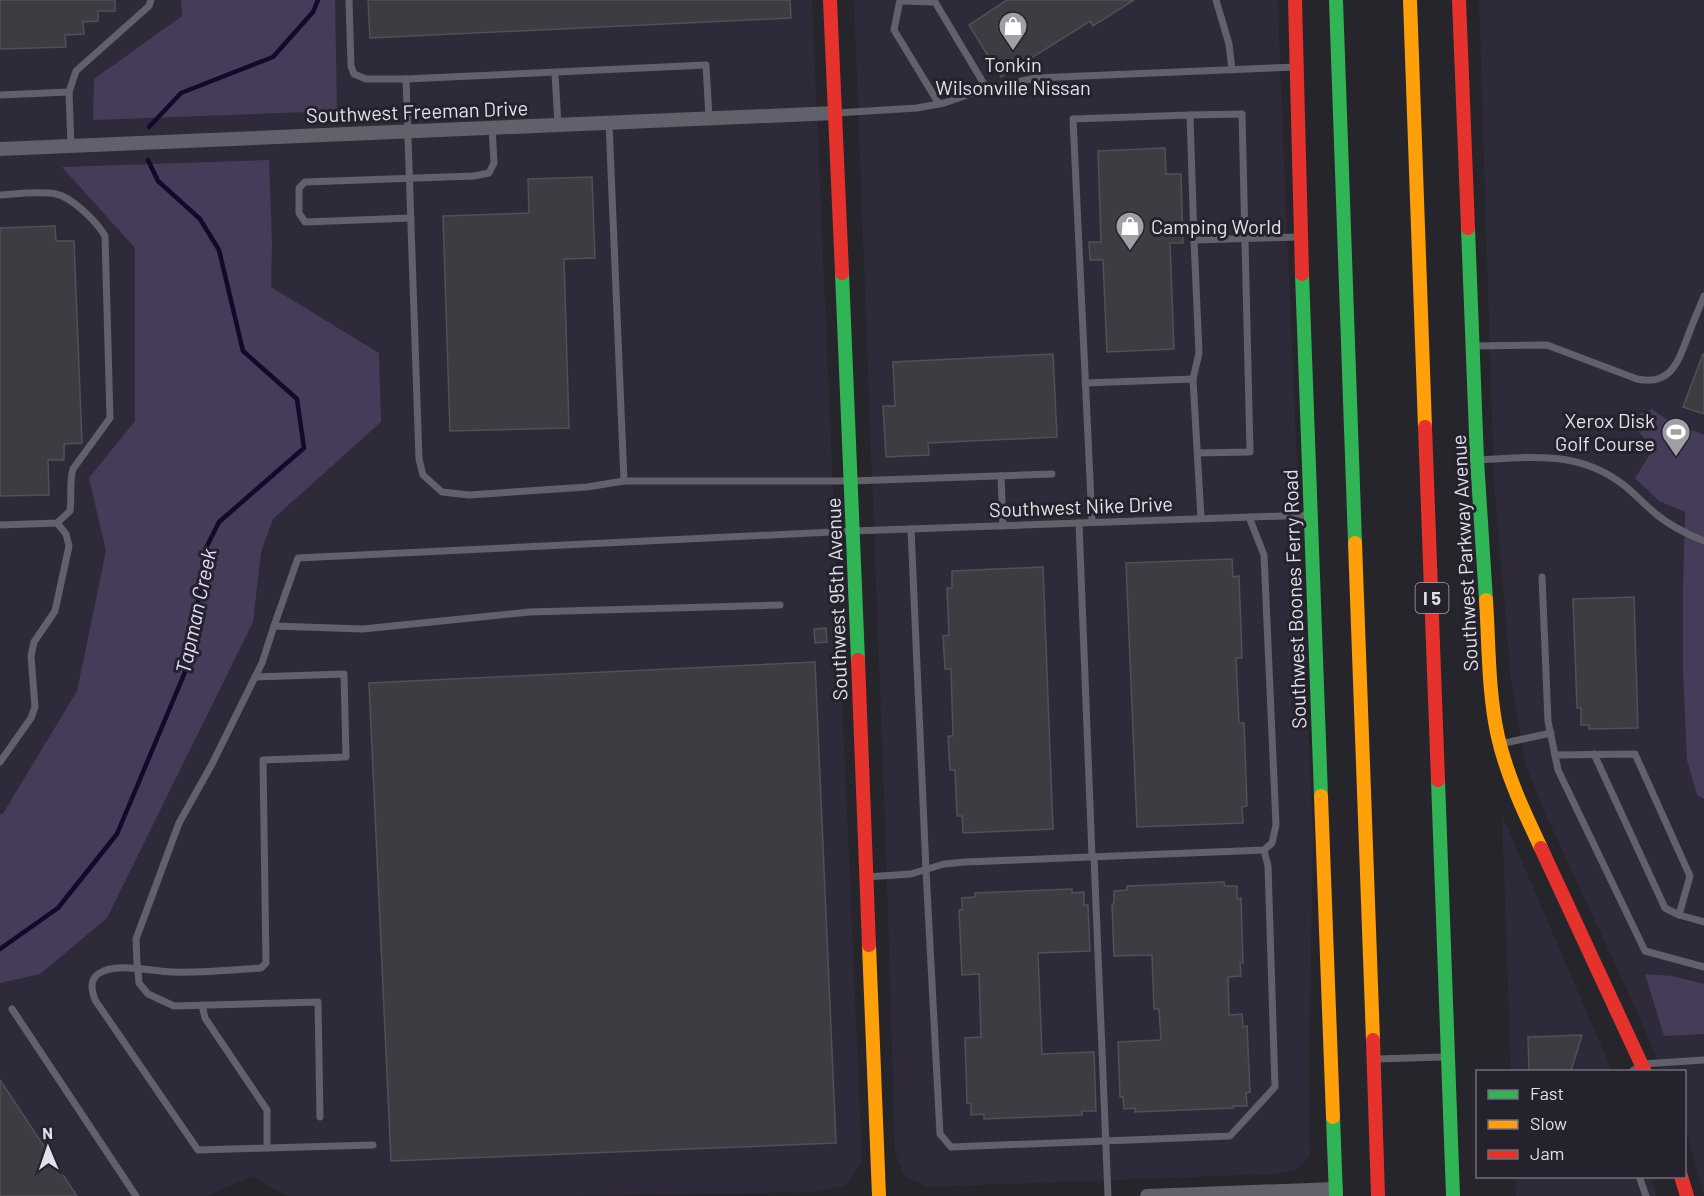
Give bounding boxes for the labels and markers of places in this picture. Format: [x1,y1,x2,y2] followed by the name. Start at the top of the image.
[997,10,1029,52] shop icon: Tonkin Wilsonville Nissan
[935,52,1091,99] place label: Tonkin Wilsonville Nissan
[1114,210,1146,252] shop icon: Camping World
[1151,214,1282,238] place label: Camping World
[1555,408,1655,455] place label: Xerox Disk Golf Course
[1660,416,1692,458] sports icon: Xerox Disk Golf Course

